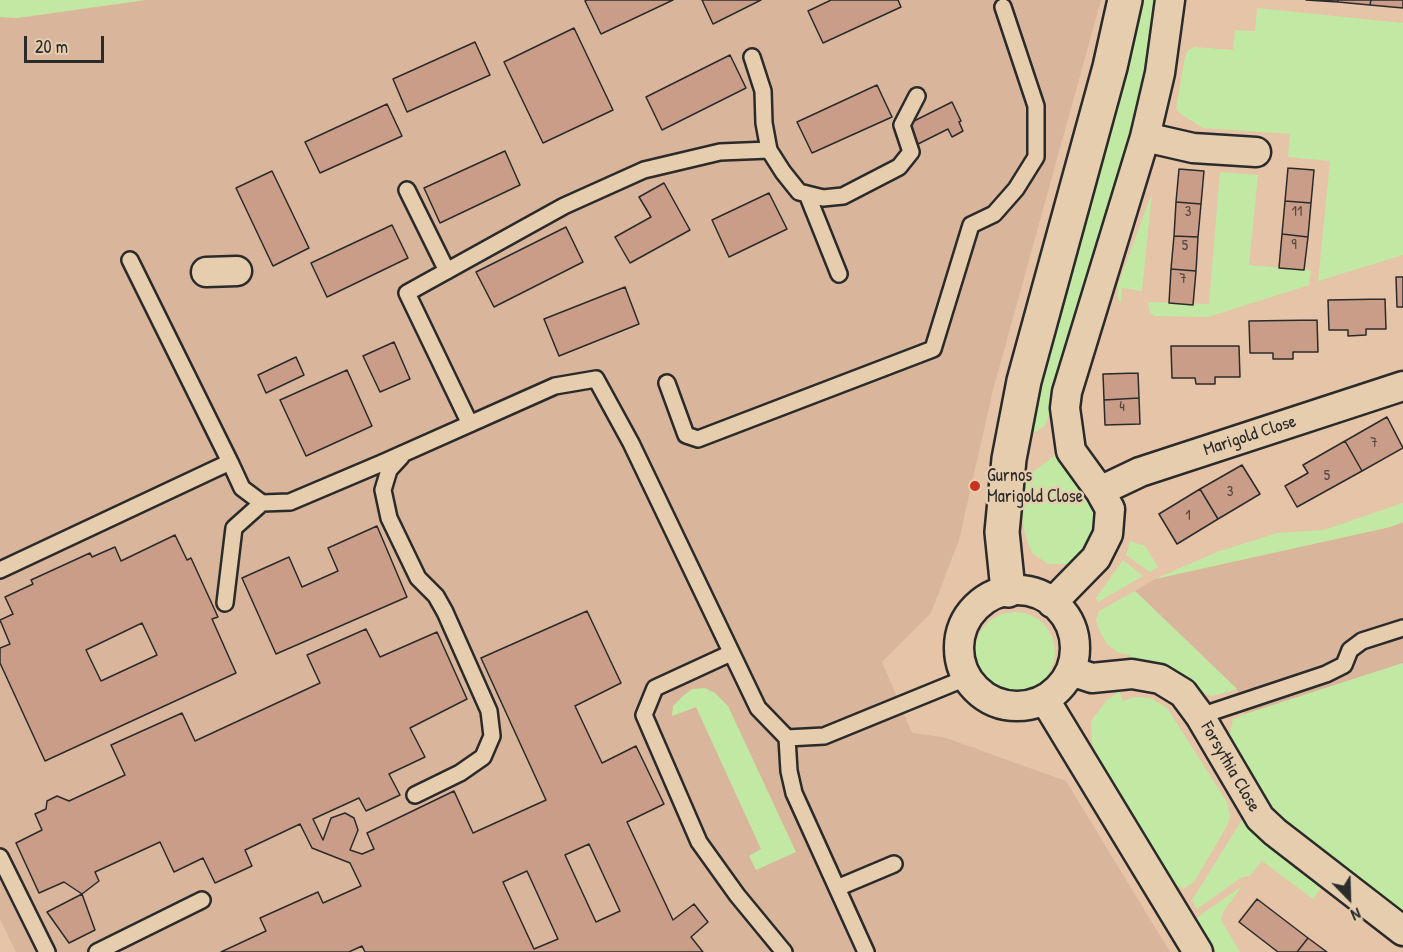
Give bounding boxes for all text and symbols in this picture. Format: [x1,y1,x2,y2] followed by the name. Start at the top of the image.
[27,24,106,62] scale bar
[35,34,68,59] text: 20 m
[1185,203,1191,221] house number: 3
[1292,203,1302,221] house number: 11
[1291,236,1297,254] house number: 9
[1182,237,1188,255] house number: 5
[1179,270,1187,288] house number: 7
[1119,398,1125,416] house number: 4
[1201,411,1299,461] street label: Marigold Close
[1370,434,1378,452] house number: 7
[987,465,1083,508] place label: Gurnos Marigold Close
[1324,467,1330,485] house number: 5
[968,479,982,493] marker: Gurnos Marigold Close
[1227,483,1233,501] house number: 3
[1185,507,1191,525] house number: 1
[1196,718,1264,816] street label: Forsythia Close
[1319,868,1379,928] north arrow
[1348,903,1364,926] text: N

